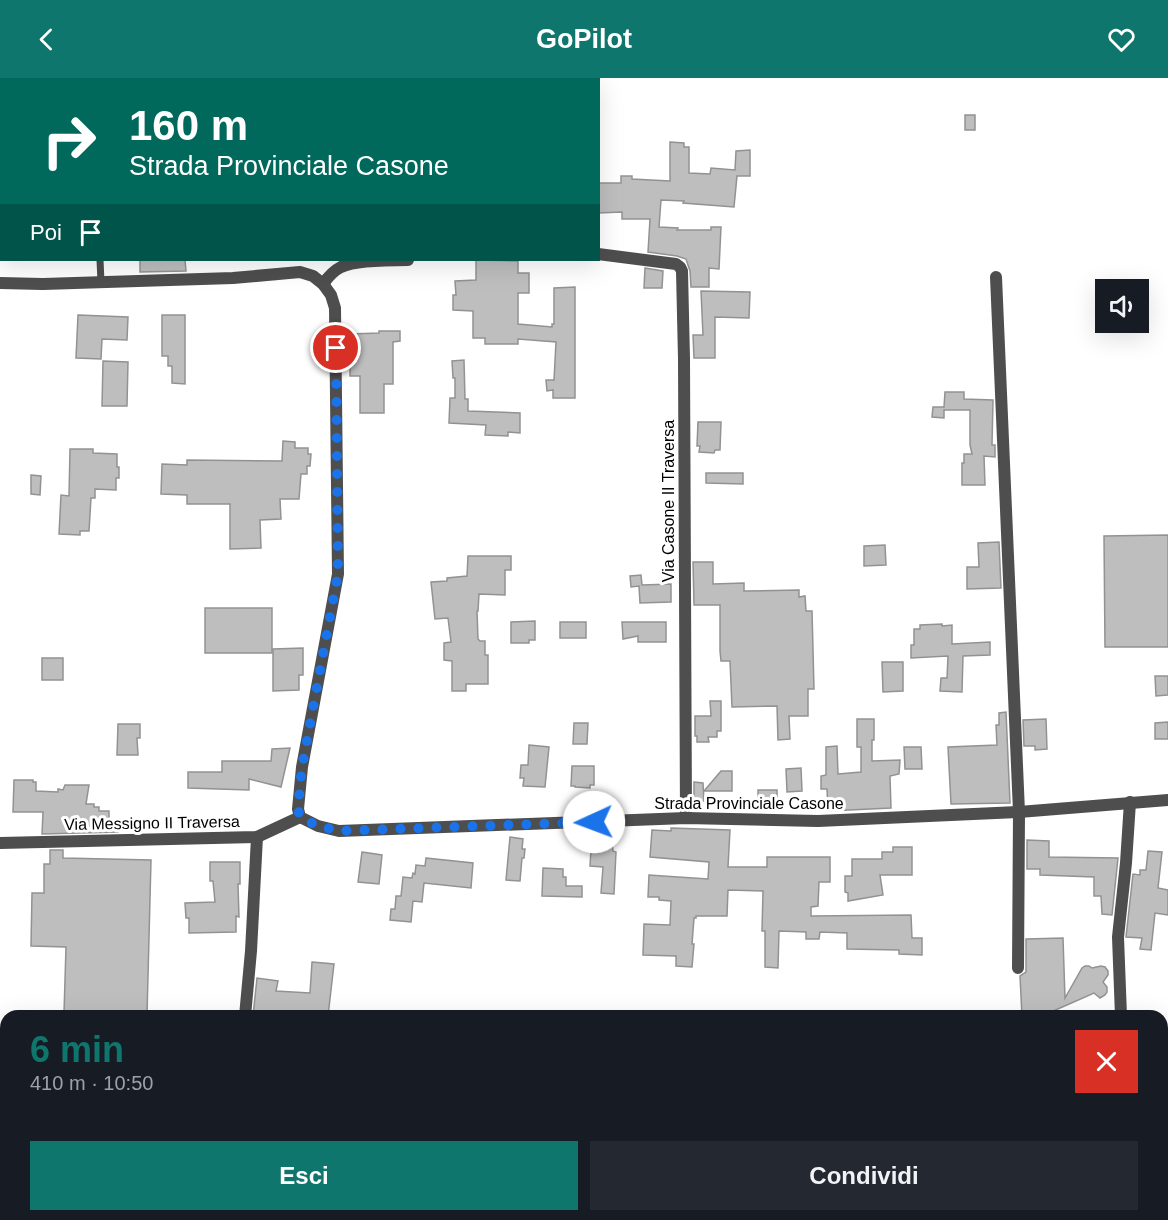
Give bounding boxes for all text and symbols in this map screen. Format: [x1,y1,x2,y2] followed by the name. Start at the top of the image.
[30,23,63,56] icon: back
[1105,23,1138,56] icon: heart
[536,24,632,54] text: GoPilot
[30,102,108,180] icon: right
[129,102,248,149] text: 160 m
[129,151,449,181] text: Strada Provinciale Casone
[74,216,107,249] icon: arrive
[30,220,62,245] text: Poi
[1095,279,1149,333] map controls
[1095,279,1149,333] button: sound
[310,322,361,373] pin
[319,331,352,364] icon: arrive
[660,420,677,582] street label: Via Casone II Traversa
[562,790,626,854] position arrow
[654,795,844,812] street label: Strada Provinciale Casone
[64,813,240,833] street label: Via Messigno II Traversa
[30,1029,124,1070] text: 6 min
[1075,1030,1138,1093] button: close
[30,1072,153,1094] text: 410 m · 10:50
[30,1141,578,1210] button: Esci
[590,1141,1138,1210] button: Condividi

